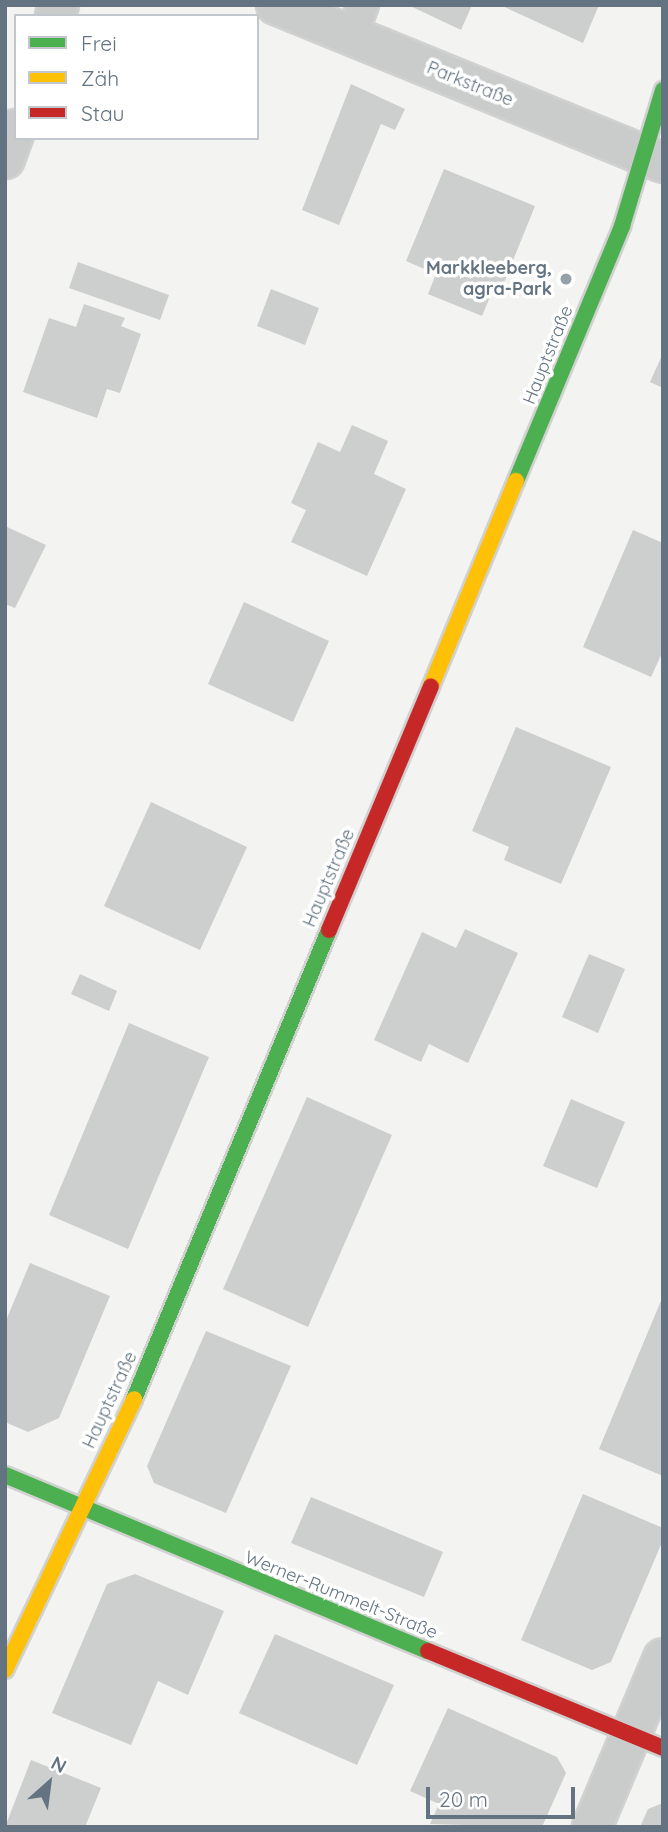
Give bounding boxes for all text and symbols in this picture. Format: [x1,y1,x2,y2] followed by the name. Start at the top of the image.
[14,14,259,140] legend
[81,30,117,56] text: Frei
[424,57,516,111] street label: Parkstraße
[81,65,119,91] text: Zäh
[81,100,124,126] text: Stau
[426,258,552,300] place label: Markkleeberg, agra-Park
[558,271,574,287] marker: Markkleeberg, agra-Park
[518,302,578,408] street label: Hauptstraße
[299,826,359,930] street label: Hauptstraße
[78,1348,142,1452] street label: Hauptstraße
[241,1546,441,1644] street label: Werner-Rummelt-Straße
[14,1748,84,1818] north arrow
[47,1751,71,1778] text: N
[430,1772,579,1816] scale bar
[439,1786,488,1812] text: 20 m

